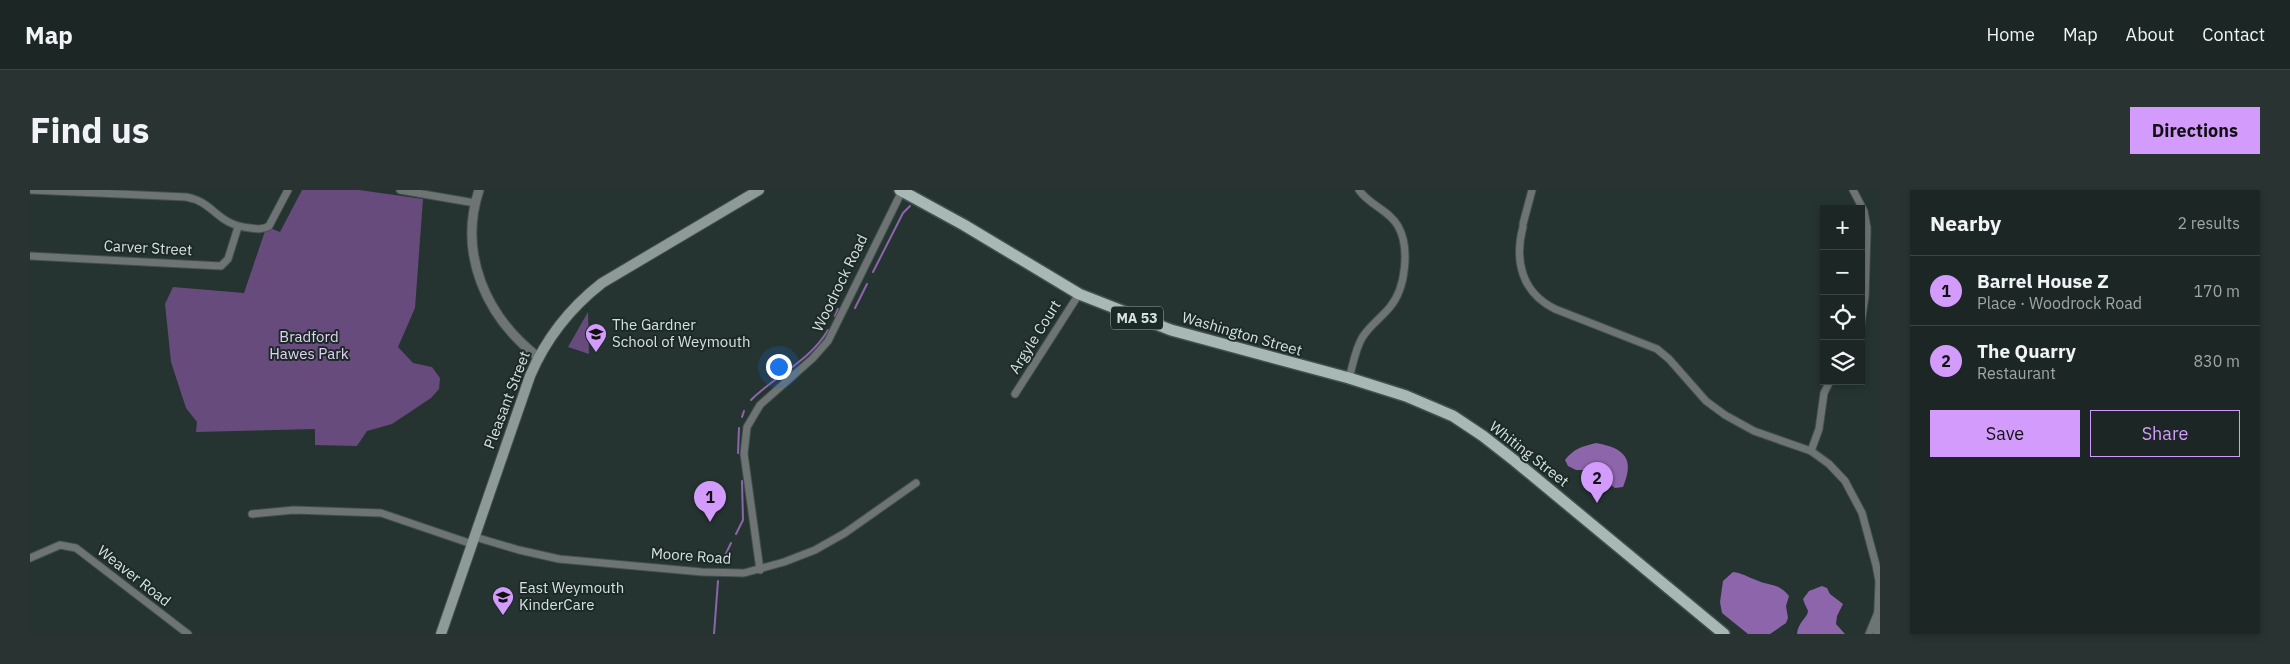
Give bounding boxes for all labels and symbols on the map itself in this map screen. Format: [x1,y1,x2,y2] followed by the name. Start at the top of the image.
[808,231,871,335] street label: Woodrock Road
[103,236,193,259] street label: Carver Street
[1004,296,1065,377] street label: Argyle Court
[1111,306,1163,330] road number: MA 53
[1180,307,1304,360] street label: Washington Street
[612,315,751,351] place label: The Gardner School of Weymouth
[584,322,608,353] school or university icon: The Gardner School of Weymouth
[269,327,349,363] park label: Bradford Hawes Park
[479,348,534,451] street label: Pleasant Street
[766,354,792,380] your location
[1486,417,1573,491] street label: Whiting Street
[1581,462,1613,503] pin: 2
[694,481,726,522] pin: 1
[94,541,175,610] street label: Weaver Road
[650,543,732,568] street label: Moore Road
[519,578,624,614] place label: East Weymouth KinderCare
[491,585,515,616] school or university icon: East Weymouth KinderCare

